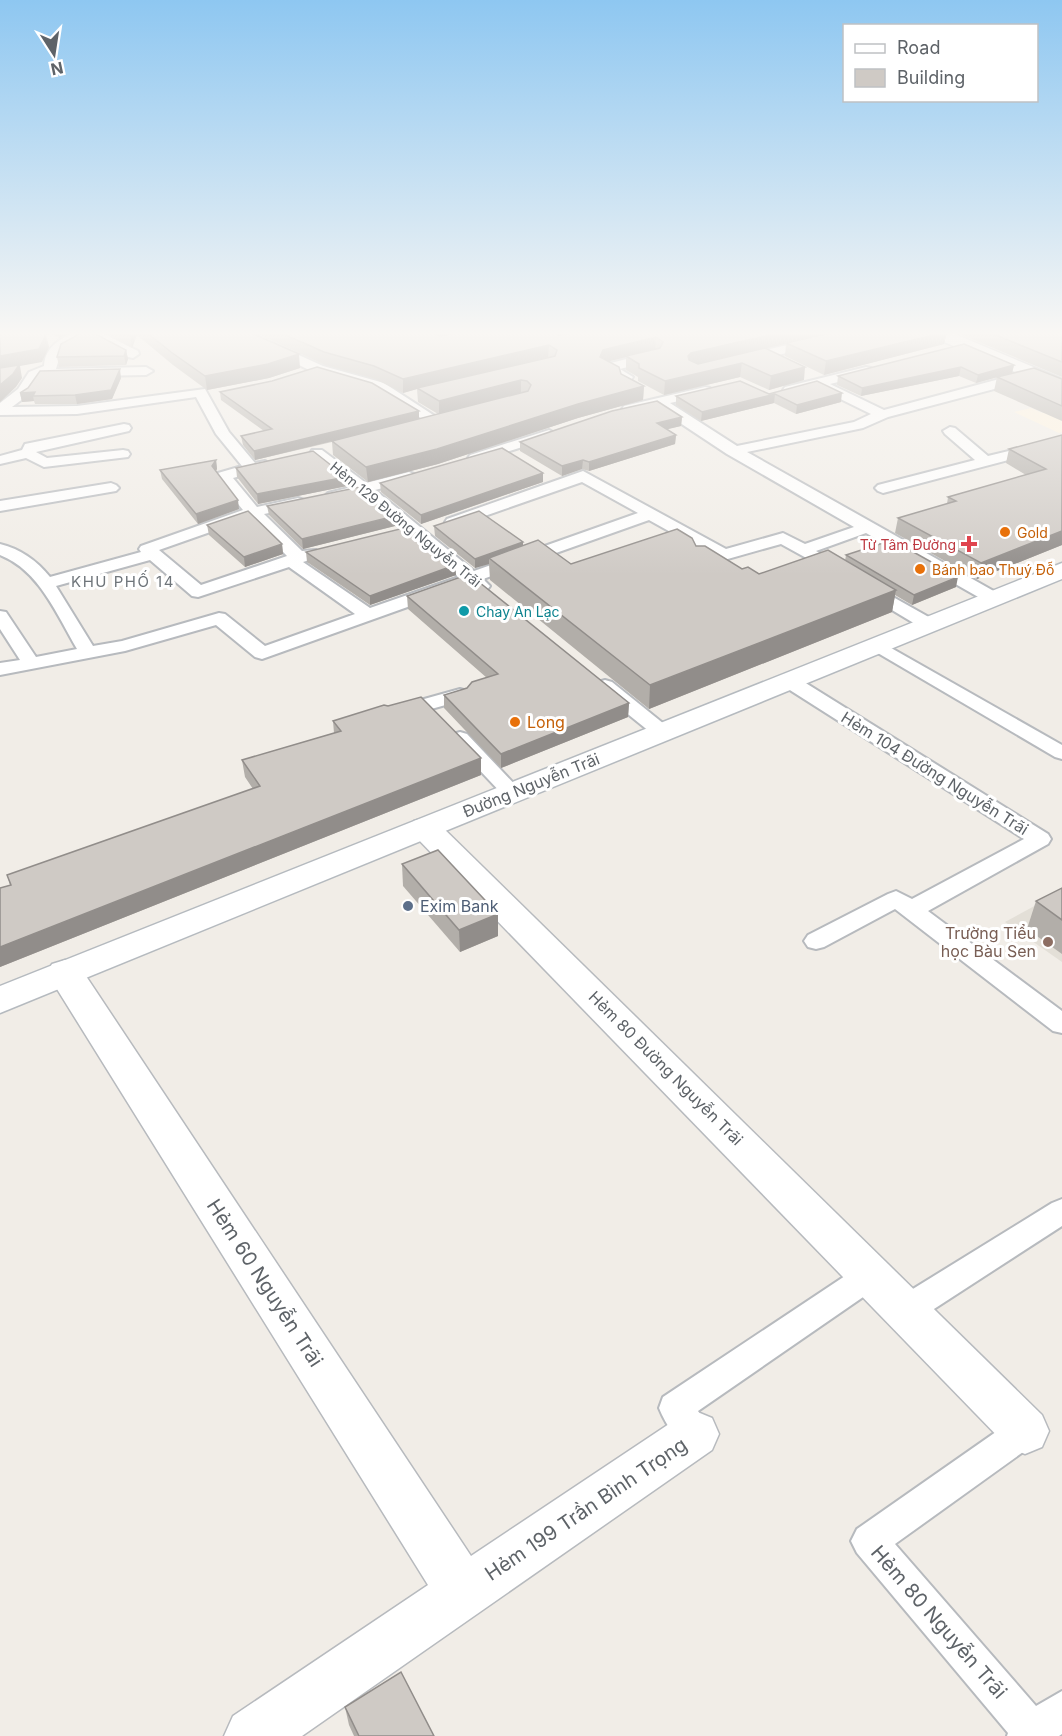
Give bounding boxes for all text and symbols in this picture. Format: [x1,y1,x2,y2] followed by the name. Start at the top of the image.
[24,24,84,84] north arrow
[843,24,1038,102] legend
[897,37,940,58] text: Road
[49,58,65,80] text: N
[897,67,965,88] text: Building
[327,458,485,590] street label: Hẻm 129 Đường Nguyễn Trãi
[1017,524,1048,541] place label: Gold
[998,525,1012,539] marker: Gold
[960,535,978,553] marker: Từ Tâm Đường
[860,536,956,553] place label: Từ Tâm Đường
[932,561,1054,578] place label: Bánh bao Thuý Đỗ
[913,562,927,576] marker: Bánh bao Thuý Đỗ
[71,570,175,591] district label: KHU PHỐ 14
[476,603,560,620] place label: Chay An Lạc
[457,604,471,618] marker: Chay An Lạc
[838,707,1032,839] street label: Hẻm 104 Đường Nguyễn Trãi
[527,712,565,732] place label: Long
[508,715,522,729] marker: Long
[460,748,602,822] street label: Đường Nguyễn Trãi
[420,896,499,916] place label: Exim Bank
[401,899,415,913] marker: Exim Bank
[941,923,1036,961] place label: Trường Tiểu học Bàu Sen
[1041,935,1055,949] marker: Trường Tiểu học Bàu Sen
[585,987,747,1149] street label: Hẻm 80 Đường Nguyễn Trãi
[202,1195,328,1371] street label: Hẻm 60 Nguyễn Trãi
[480,1432,692,1586] street label: Hẻm 199 Trần Bình Trọng
[866,1541,1012,1703] street label: Hẻm 80 Nguyễn Trãi

